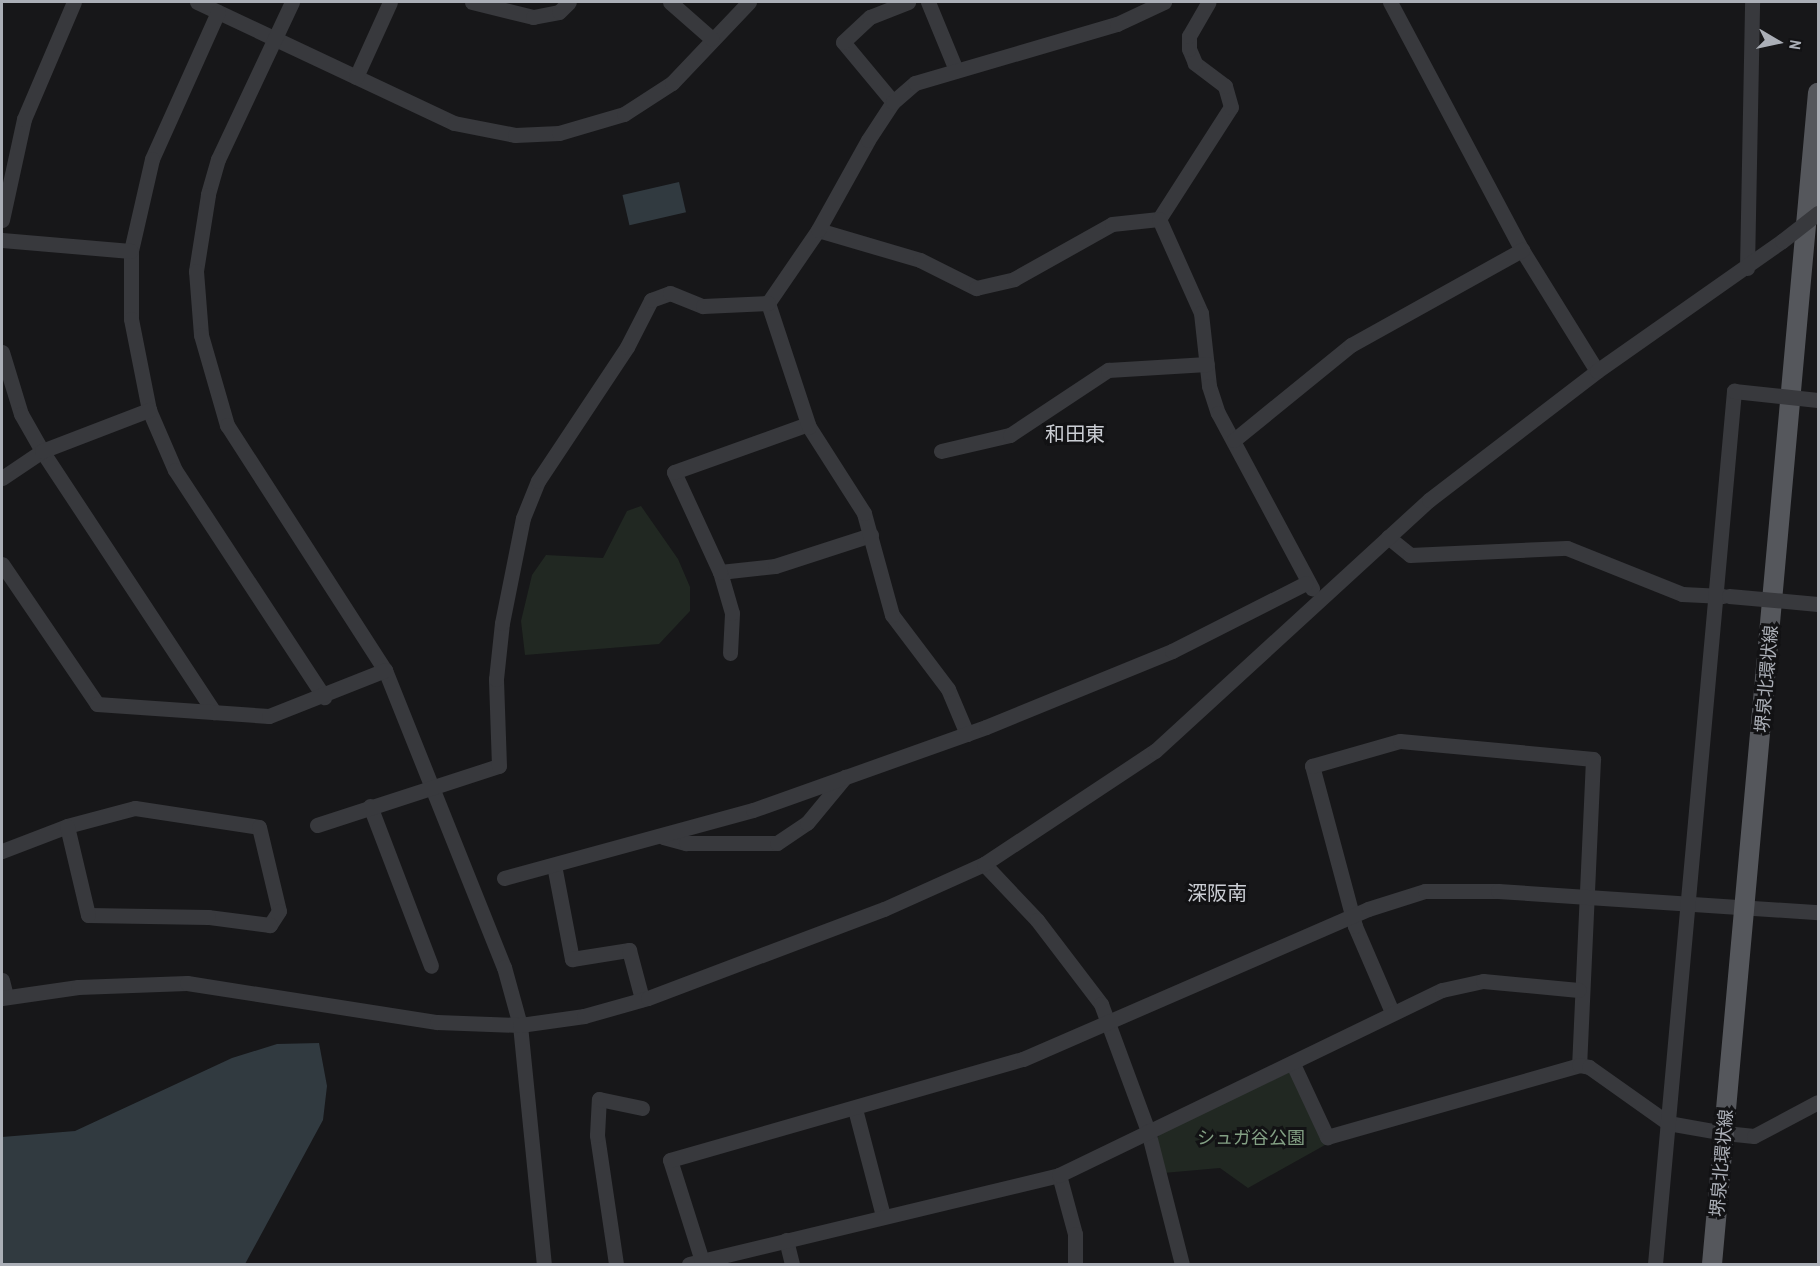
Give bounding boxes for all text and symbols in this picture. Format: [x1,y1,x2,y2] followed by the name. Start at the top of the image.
[1748,12,1808,72] north arrow
[1784,38,1807,51] text: N
[1045,421,1105,445] district label: 和田東
[1752,624,1782,734] street label: 堺泉北環状線
[1187,880,1247,904] district label: 深阪南
[1707,1108,1737,1218] street label: 堺泉北環状線
[1197,1127,1305,1149] park label: シュガ谷公園

